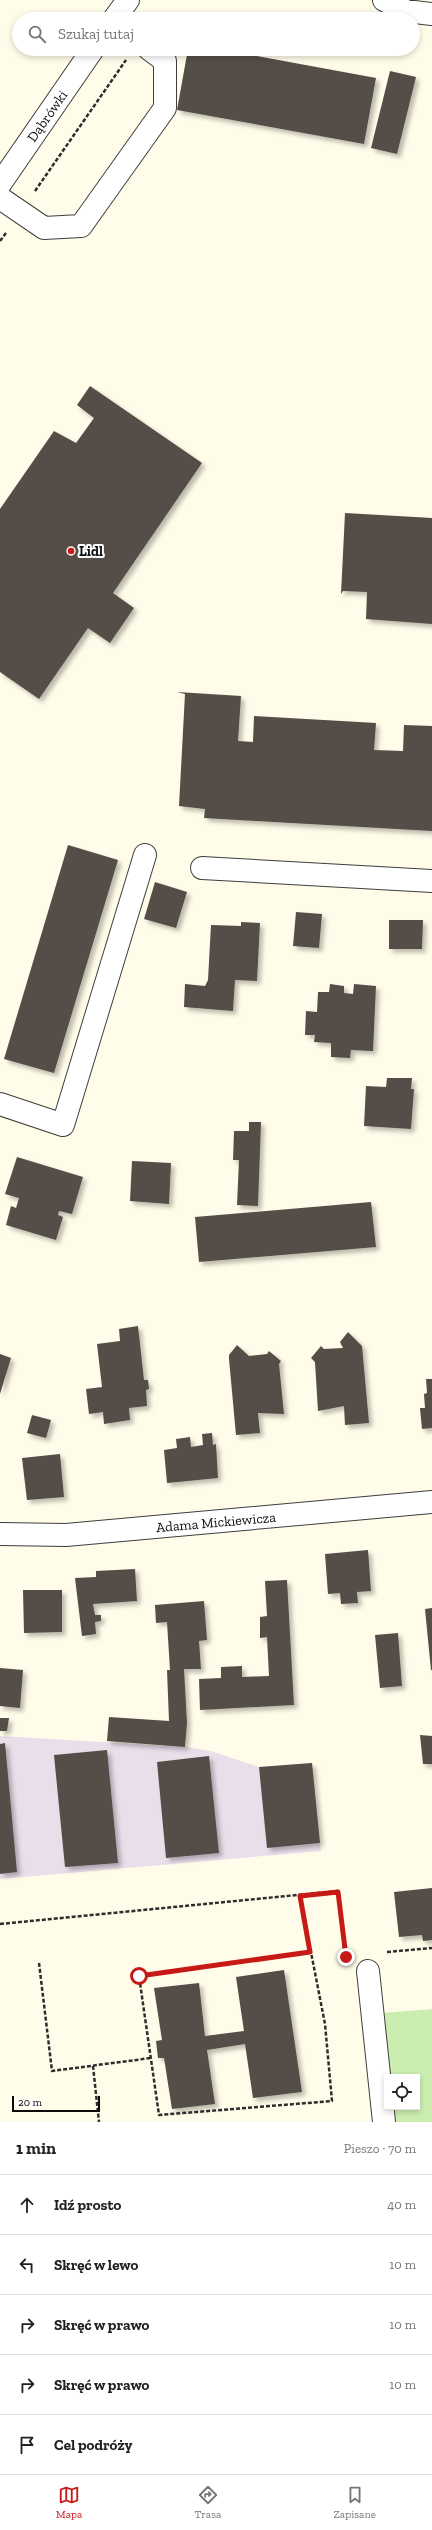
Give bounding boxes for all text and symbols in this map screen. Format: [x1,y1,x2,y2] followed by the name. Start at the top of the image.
[12,12,420,56] search box
[26,23,48,45] icon: search
[58,25,134,43] text: Szukaj tutaj
[24,87,71,145] street label: Dąbrówki
[79,543,103,560] place label: Lidl
[66,546,76,556] marker: Lidl
[155,1509,277,1536] street label: Adama Mickiewicza
[337,1948,355,1966] route end
[130,1967,148,1985] route start
[384,2074,420,2110] map controls
[384,2074,420,2110] button: locate
[12,2094,100,2113] scale bar
[18,2096,42,2109] text: 20 m
[16,2138,56,2158] text: 1 min
[344,2141,416,2156] text: Pieszo · 70 m
[16,2194,38,2216] icon: ahead
[54,2196,121,2214] text: Idź prosto
[387,2197,416,2212] text: 40 m
[16,2254,38,2276] icon: left
[54,2256,138,2274] text: Skręć w lewo
[389,2257,416,2272] text: 10 m
[16,2314,38,2336] icon: right
[54,2316,149,2334] text: Skręć w prawo
[389,2317,416,2332] text: 10 m
[16,2374,38,2396] icon: right
[54,2376,149,2394] text: Skręć w prawo
[389,2377,416,2392] text: 10 m
[16,2434,38,2456] icon: arrive
[54,2436,132,2454] text: Cel podróży
[56,2484,82,2521] tab: Mapa
[195,2484,221,2521] tab: Trasa
[333,2484,376,2521] tab: Zapisane

